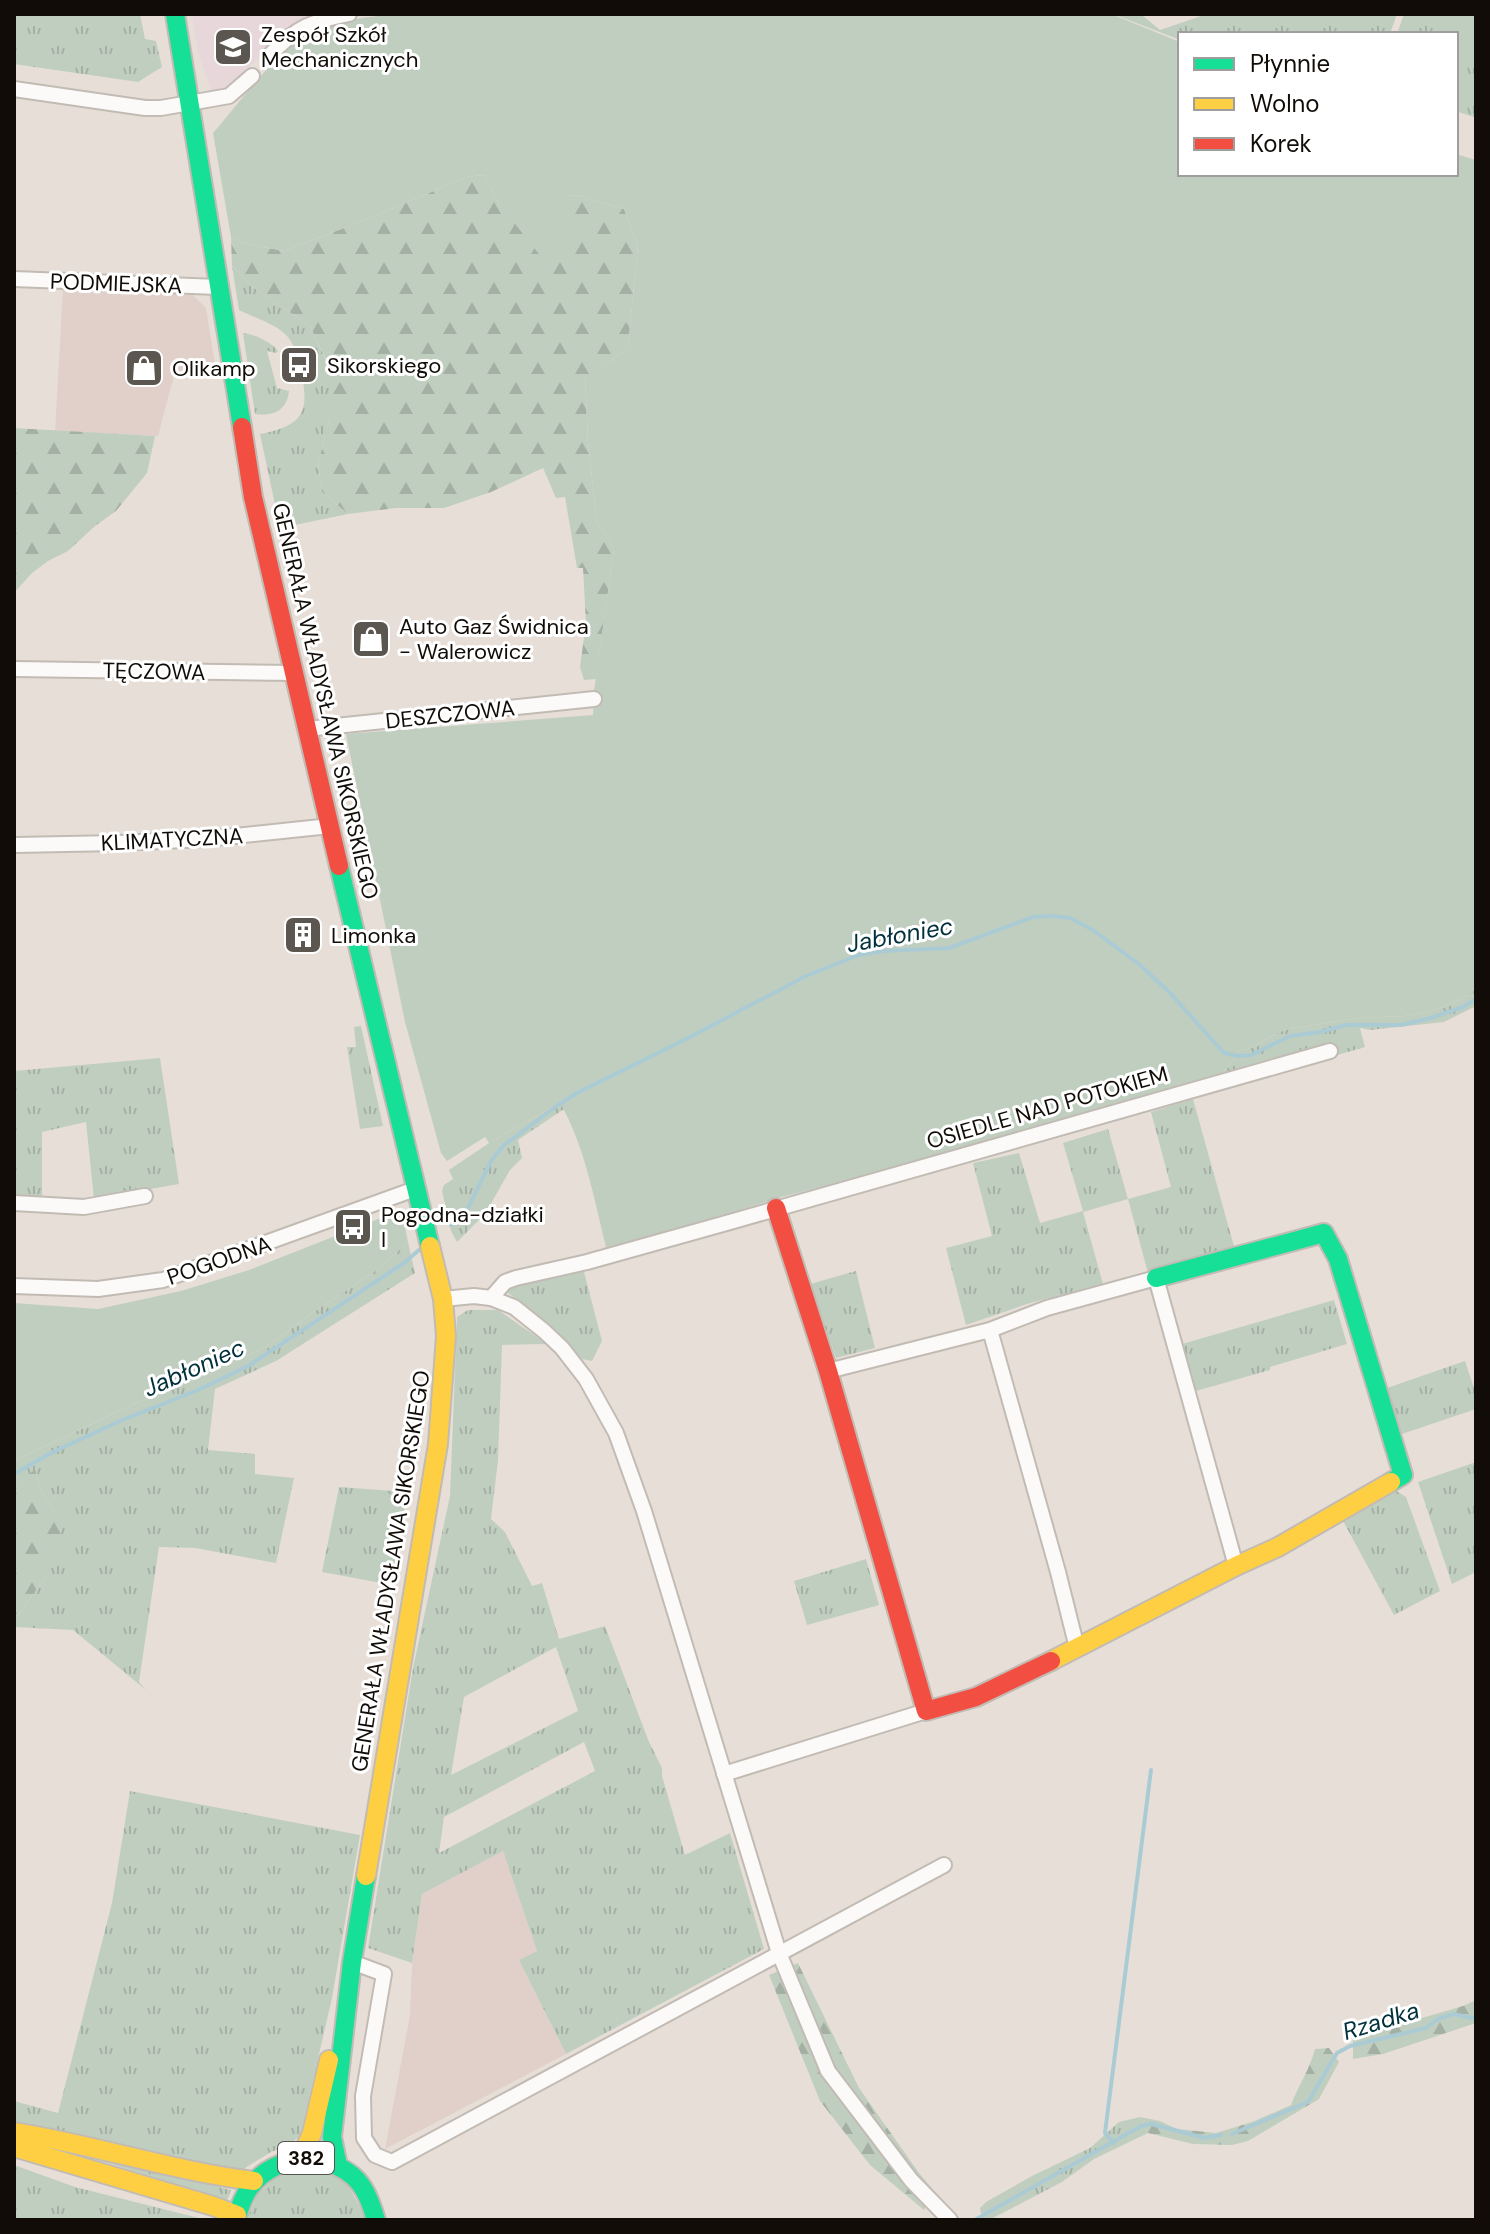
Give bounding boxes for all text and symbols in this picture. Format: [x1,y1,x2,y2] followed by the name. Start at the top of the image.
[261,20,419,74] place label: Zespół Szkół Mechanicznych
[212,26,254,68] school or university icon: Zespół Szkół Mechanicznych
[1178,32,1458,176] legend
[1250,48,1330,79] text: Płynnie
[1250,88,1320,119] text: Wolno
[1250,128,1312,159] text: Korek
[49,267,183,300] street label: PODMIEJSKA
[278,344,320,386] bus stop icon: Sikorskiego
[123,347,165,389] shop icon: Olikamp
[327,351,441,380] place label: Sikorskiego
[172,354,256,383] place label: Olikamp
[266,500,385,902] street label: GENERAŁA WŁADYSŁAWA SIKORSKIEGO
[399,612,589,666] place label: Auto Gaz Świdnica - Walerowicz
[350,618,392,660] shop icon: Auto Gaz Świdnica - Walerowicz
[102,656,206,687] street label: TĘCZOWA
[384,693,516,736] street label: DESZCZOWA
[100,821,244,858] street label: KLIMATYCZNA
[844,910,955,959] water label: Jabłoniec
[282,914,324,956] building icon: Limonka
[331,921,416,950] place label: Limonka
[923,1059,1171,1156] street label: OSIEDLE NAD POTOKIEM
[381,1200,544,1254] place label: Pogodna-działki I
[332,1206,374,1248] bus stop icon: Pogodna-działki I
[163,1229,275,1292] street label: POGODNA
[139,1332,249,1404] water label: Jabłoniec
[344,1368,437,1774] street label: GENERAŁA WŁADYSŁAWA SIKORSKIEGO
[1339,1994,1423,2047] water label: Rzadka
[278,2142,334,2174] road number: 382

